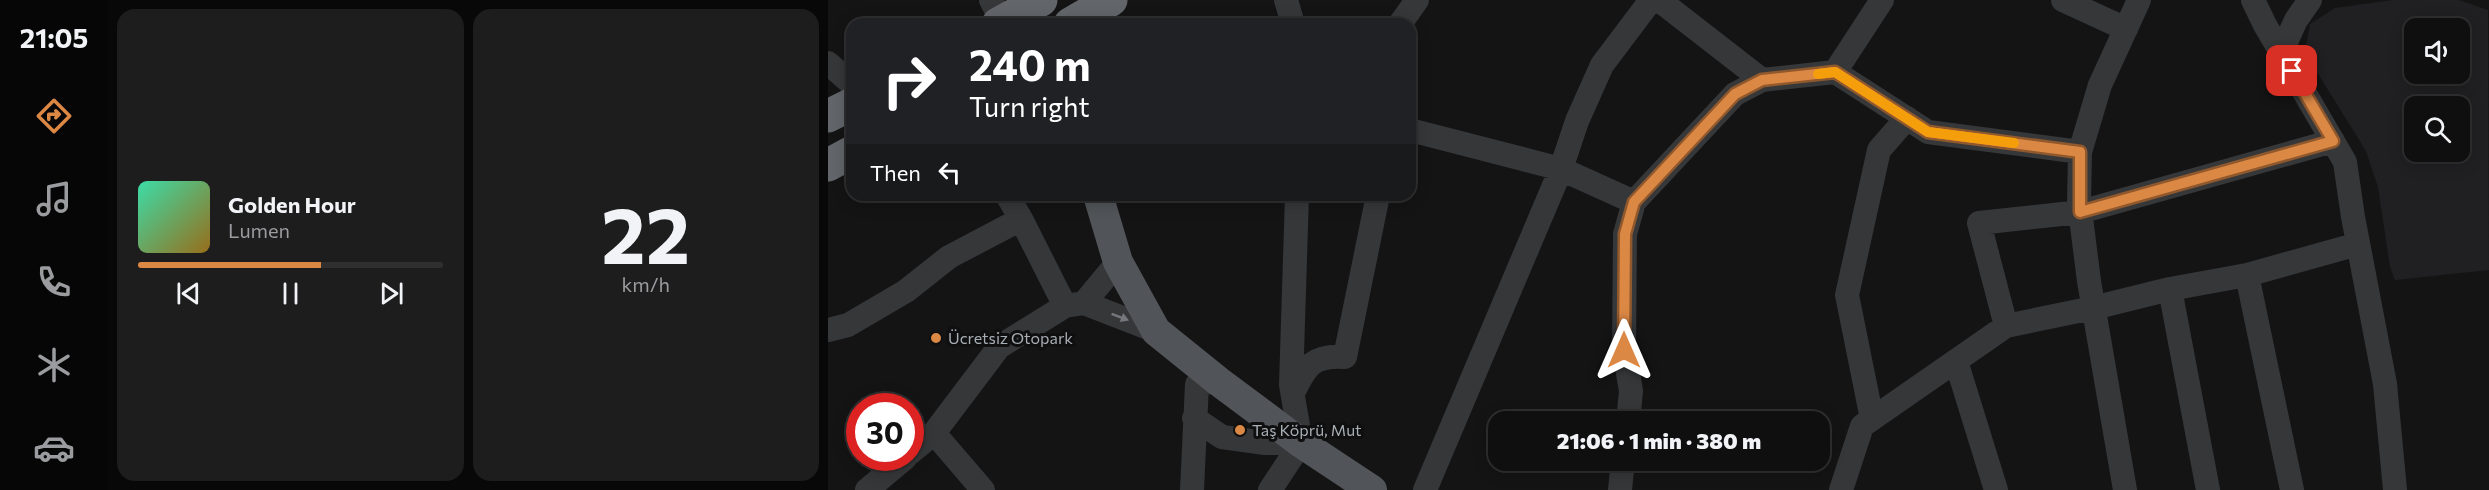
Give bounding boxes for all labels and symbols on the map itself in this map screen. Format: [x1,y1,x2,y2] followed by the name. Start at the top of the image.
[2266,45,2317,96] pin
[1111,313,1129,322] one-way arrow
[1592,318,1656,382] position arrow
[948,328,1073,347] place label: Ücretsiz Otopark
[929,331,943,345] marker: Ücretsiz Otopark
[846,393,924,471] speed limit sign: 30
[1252,420,1362,439] place label: Taş Köprü, Mut
[1233,423,1247,437] marker: Taş Köprü, Mut

